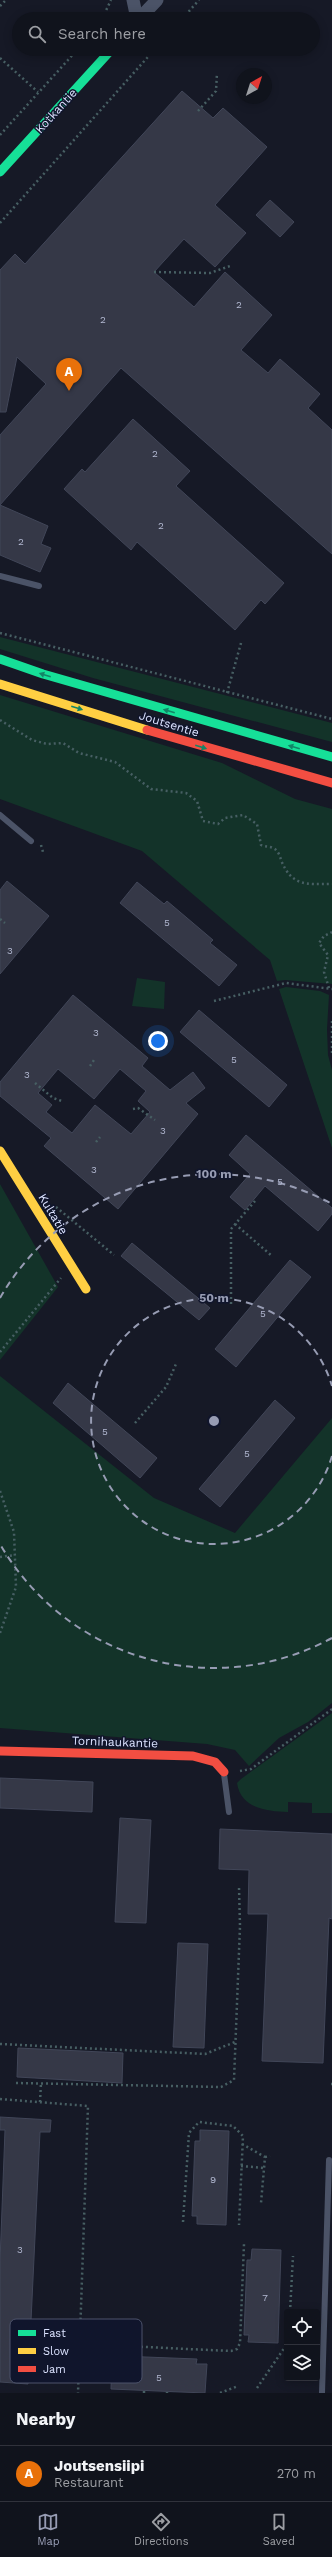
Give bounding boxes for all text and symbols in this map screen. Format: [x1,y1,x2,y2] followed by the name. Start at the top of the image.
[12,12,320,56] search box
[26,23,48,45] icon: search
[58,25,146,43] text: Search here
[236,68,272,104] north arrow
[32,86,80,136] street label: Kotkantie
[236,299,242,310] house number: 2
[100,314,106,325] house number: 2
[56,358,82,391] pin: A
[152,448,158,459] house number: 2
[158,520,164,531] house number: 2
[18,536,24,547] house number: 2
[38,671,50,677] one-way arrow
[72,705,84,711] one-way arrow
[137,708,201,740] street label: Joutsentie
[163,708,175,714] one-way arrow
[196,744,208,750] one-way arrow
[288,744,300,750] one-way arrow
[164,917,170,928] house number: 5
[7,945,13,956] house number: 3
[93,1027,99,1038] house number: 3
[148,1031,168,1051] your location
[231,1054,237,1065] house number: 5
[24,1069,30,1080] house number: 3
[160,1125,166,1136] house number: 3
[91,1164,97,1175] house number: 3
[196,1167,232,1181] text: 100 m
[277,1176,283,1187] house number: 5
[35,1191,71,1237] street label: Kultatie
[199,1291,229,1305] text: 50 m
[260,1308,266,1319] house number: 5
[207,1414,221,1428] centre of rings
[102,1426,108,1437] house number: 5
[244,1448,250,1459] house number: 5
[72,1733,158,1751] street label: Tornihaukantie
[210,2174,216,2185] house number: 9
[17,2244,23,2255] house number: 3
[262,2292,268,2303] house number: 7
[284,2309,320,2381] map controls
[284,2309,320,2345] button: locate
[10,2319,142,2383] legend
[43,2327,66,2340] text: Fast
[43,2345,69,2358] text: Slow
[284,2345,320,2381] button: layers
[43,2363,66,2376] text: Jam
[156,2372,162,2383] house number: 5
[16,2409,75,2429] text: Nearby
[54,2457,144,2475] text: Joutsensiipi
[25,2466,33,2481] text: A
[277,2466,316,2481] text: 270 m
[54,2475,124,2490] text: Restaurant
[37,2511,60,2548] tab: Map
[134,2511,188,2548] tab: Directions
[263,2511,295,2548] tab: Saved

